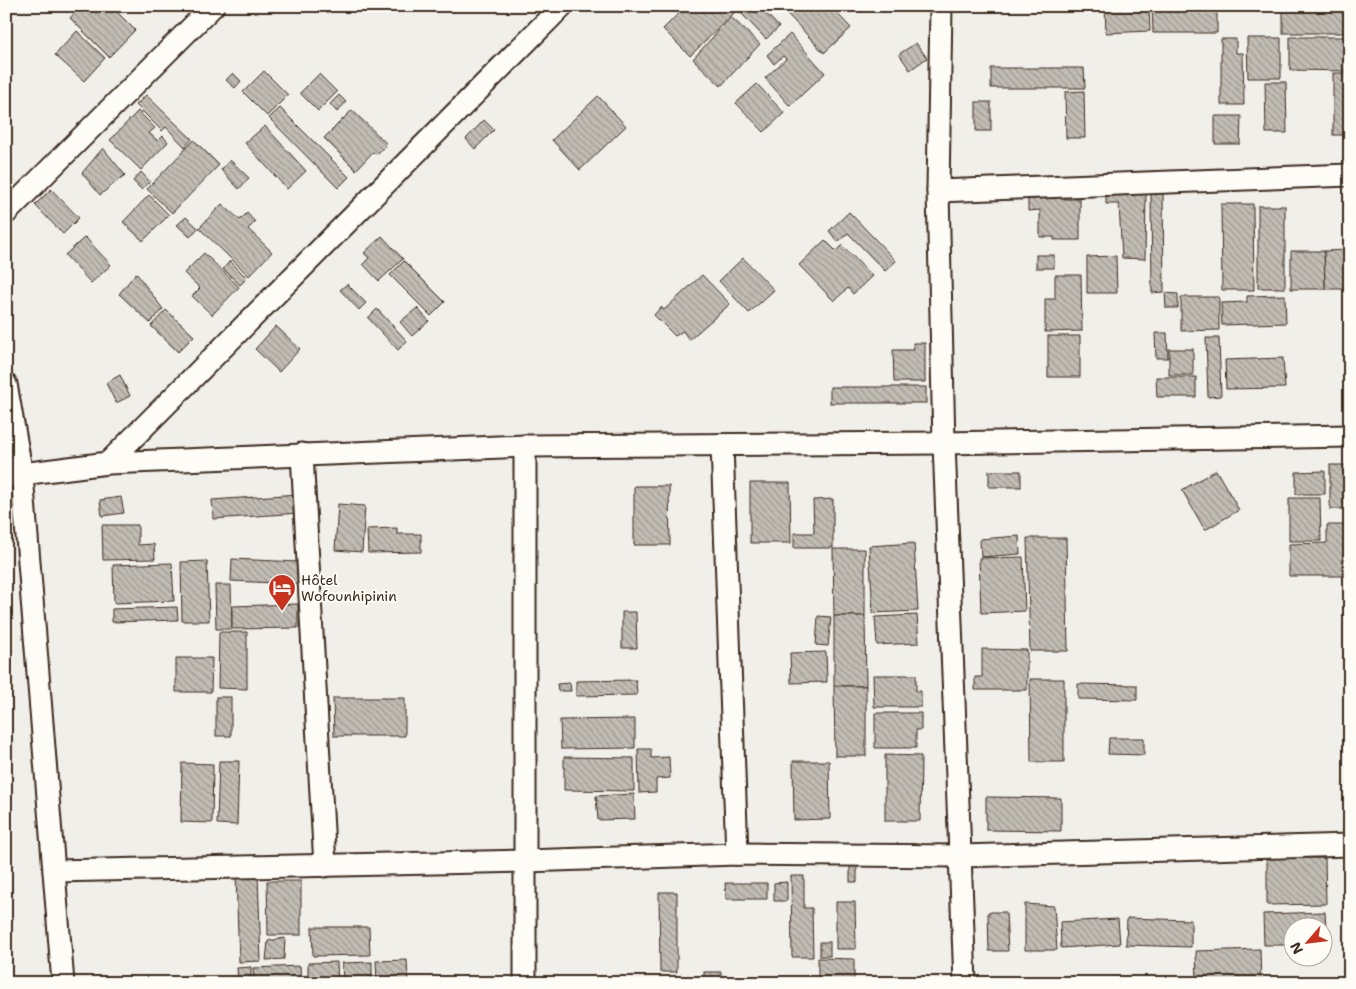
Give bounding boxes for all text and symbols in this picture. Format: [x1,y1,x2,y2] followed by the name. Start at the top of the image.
[301,571,397,605] place label: Hôtel Wofounhipinin
[267,573,297,612] hotel icon: Hôtel Wofounhipinin
[1284,916,1334,966] north arrow
[1286,939,1307,957] text: N

